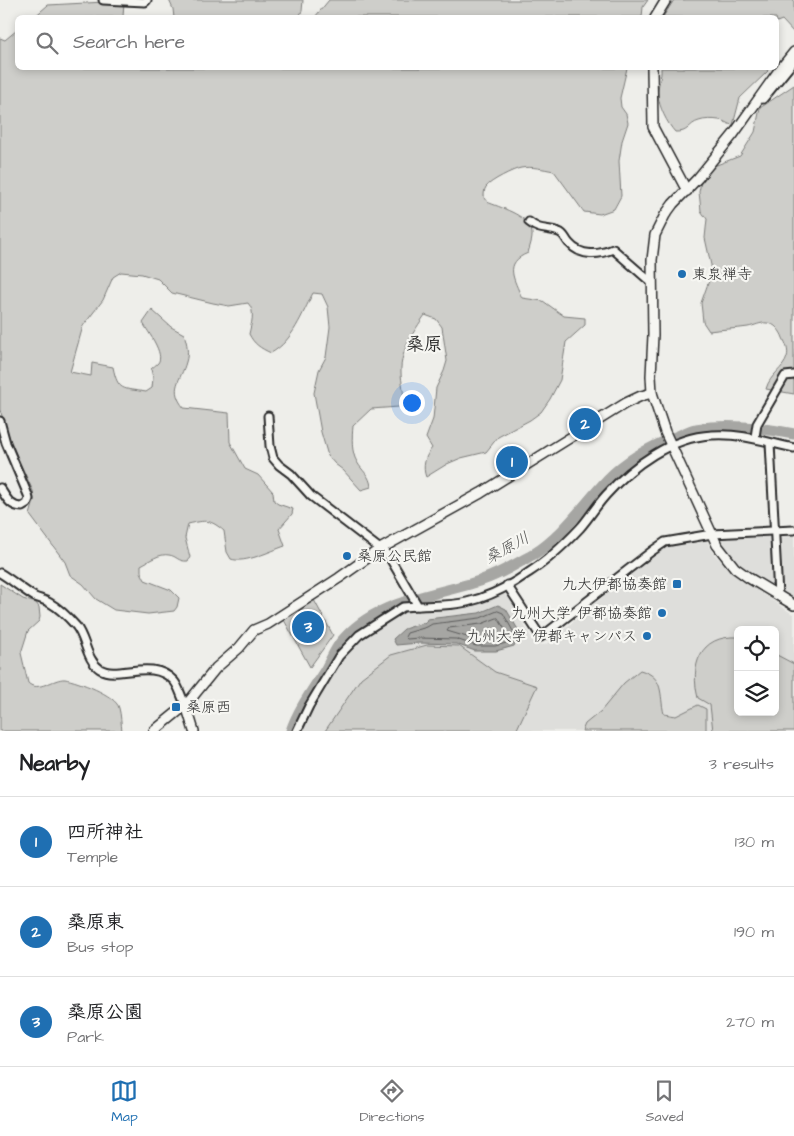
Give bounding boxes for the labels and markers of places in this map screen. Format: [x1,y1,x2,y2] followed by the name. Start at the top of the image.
[692,264,752,285] place label: 東泉禅寺
[676,268,688,280] marker: 東泉禅寺
[569,405,601,443] pin: 2
[496,443,528,481] pin: 1
[357,546,432,567] place label: 桑原公民館
[341,550,353,562] marker: 桑原公民館
[562,574,667,595] place label: 九大伊都協奏館
[671,578,683,590] marker: 九大伊都協奏館
[511,603,652,624] place label: 九州大学 伊都協奏館
[656,607,668,619] marker: 九州大学 伊都協奏館
[292,608,324,646] pin: 3
[467,626,637,647] place label: 九州大学 伊都キャンパス
[641,630,653,642] marker: 九州大学 伊都キャンパス
[186,697,231,718] place label: 桑原西
[170,701,182,713] marker: 桑原西

